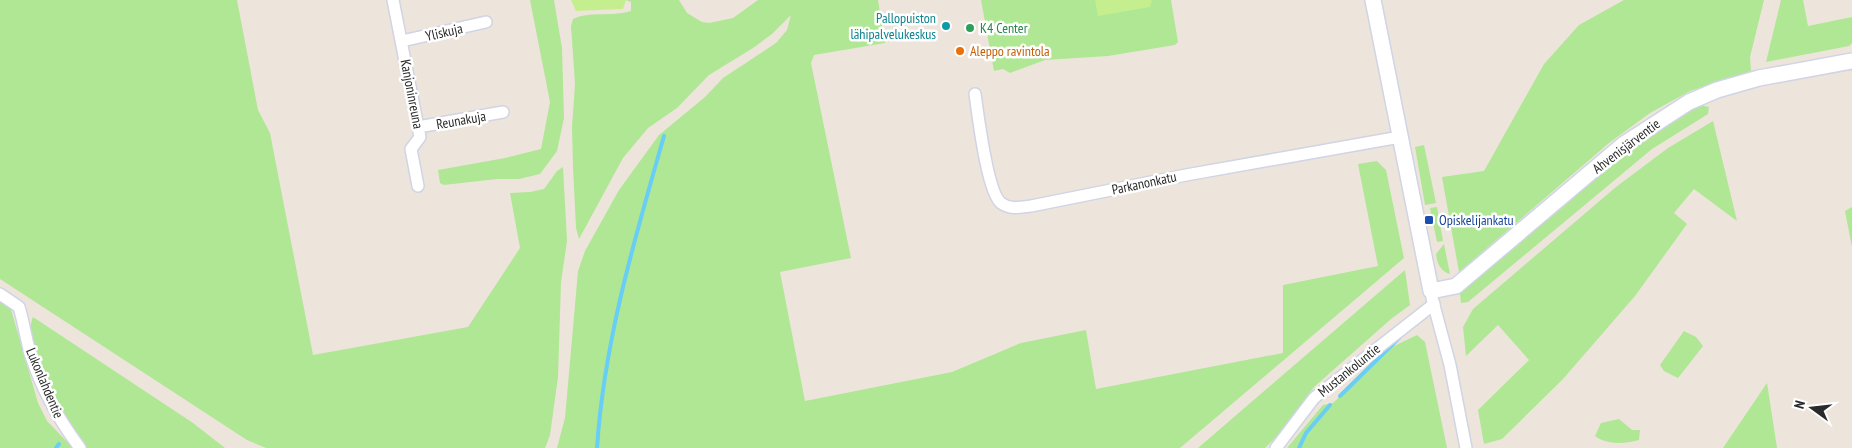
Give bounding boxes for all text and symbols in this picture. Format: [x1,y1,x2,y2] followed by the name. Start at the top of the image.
[850,9,936,43] place label: Pallopuiston lähipalvelukeskus
[424,19,464,45] street label: Yliskuja
[980,19,1028,37] place label: K4 Center
[940,20,952,32] marker: Pallopuiston lähipalvelukeskus
[964,22,976,34] marker: K4 Center
[970,42,1050,60] place label: Aleppo ravintola
[954,45,966,57] marker: Aleppo ravintola
[396,58,428,130] street label: Kanjoninreuna
[435,107,487,133] street label: Reunakuja
[1588,114,1664,177] street label: Ahvenisjärventie
[1110,167,1178,199] street label: Parkanonkatu
[1439,211,1514,229] place label: Opiskelijankatu
[1423,214,1435,226] marker: Opiskelijankatu
[1314,339,1384,401] street label: Mustankoluntie
[22,345,68,421] street label: Lukonlahdentie
[1787,383,1837,433] north arrow
[1790,399,1809,411] text: N

